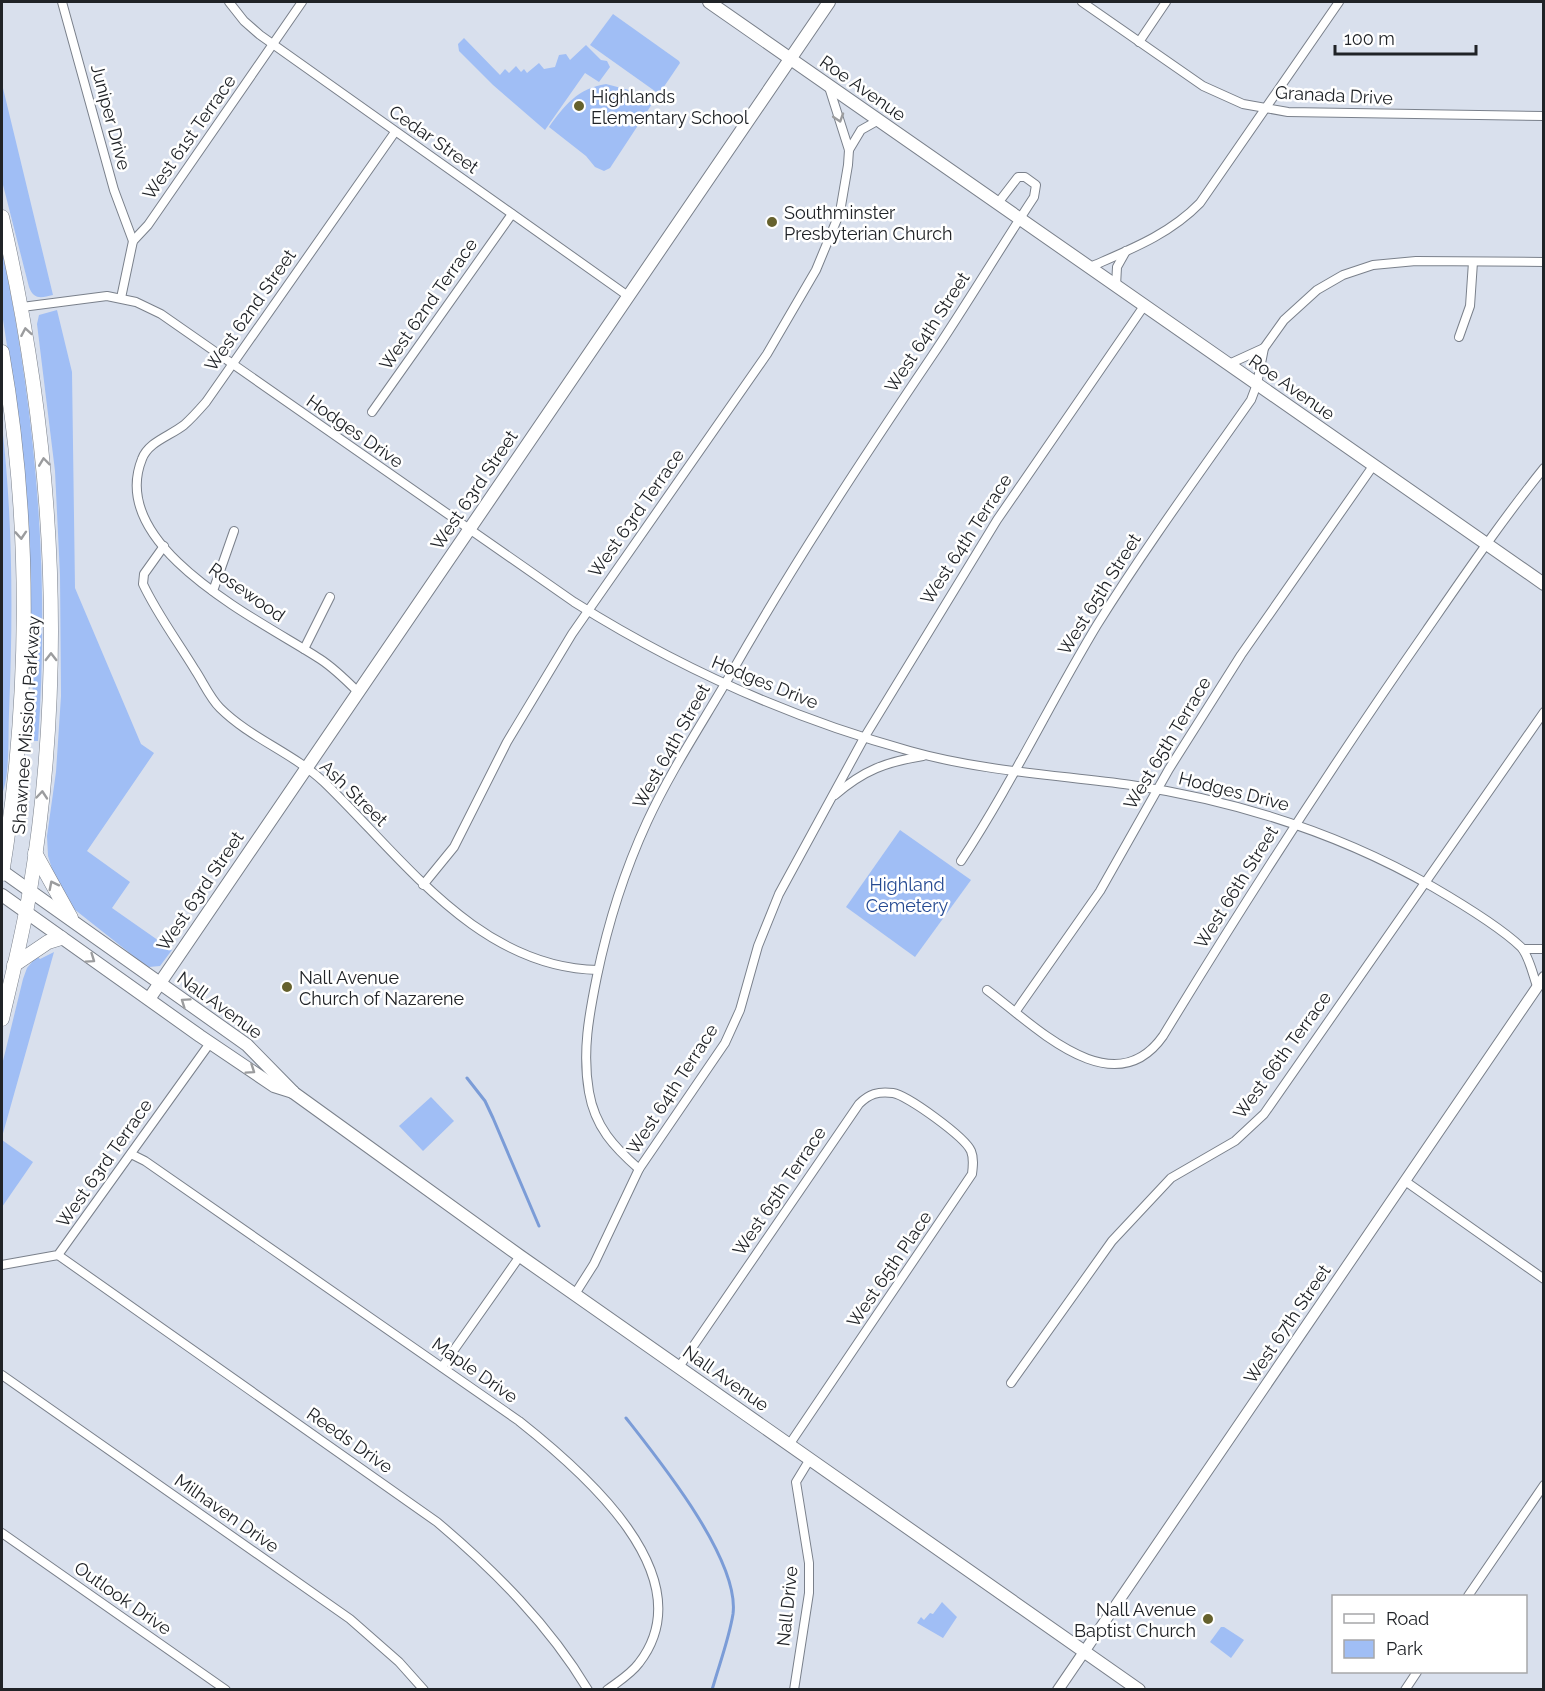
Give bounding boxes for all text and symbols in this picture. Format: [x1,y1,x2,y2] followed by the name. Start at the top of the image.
[1335,18,1476,56] scale bar
[1344,28,1395,49] text: 100 m
[816,51,910,126] street label: Roe Avenue
[87,62,135,173] street label: Juniper Drive
[138,70,240,203] street label: West 61st Terrace
[1275,81,1394,109] street label: Granada Drive
[591,86,749,128] place label: Highlands Elementary School
[572,99,586,113] marker: Highlands Elementary School
[385,100,483,178] street label: Cedar Street
[831,112,844,123] one-way arrow
[784,202,953,244] place label: Southminster Presbyterian Church
[765,215,779,229] marker: Southminster Presbyterian Church
[375,234,482,374] street label: West 62nd Terrace
[200,245,300,375] street label: West 62nd Street
[880,268,974,396] street label: West 64th Street
[20,327,33,337] one-way arrow
[1245,350,1339,425] street label: Roe Avenue
[303,390,408,472] street label: Hodges Drive
[426,426,522,554] street label: West 63rd Street
[584,445,688,581] street label: West 63rd Terrace
[38,458,50,467] one-way arrow
[916,470,1016,608] street label: West 64th Terrace
[1053,529,1145,659] street label: West 65th Street
[14,530,27,539] one-way arrow
[205,558,289,626] street label: Rosewood
[8,615,44,835] street label: Shawnee Mission Parkway
[709,651,822,713] street label: Hodges Drive
[45,653,57,662] one-way arrow
[1119,672,1215,813] street label: West 65th Terrace
[628,680,714,812] street label: West 64th Street
[316,756,392,830] street label: Ash Street
[1177,767,1292,815] street label: Hodges Drive
[35,790,48,799] one-way arrow
[1190,822,1282,952] street label: West 66th Street
[152,827,248,955] street label: West 63rd Street
[866,874,948,916] park label: Highland Cemetery
[49,881,61,892] one-way arrow
[84,952,95,963] one-way arrow
[173,967,267,1043] street label: Nall Avenue
[299,967,465,1009] place label: Nall Avenue Church of Nazarene
[280,980,294,994] marker: Nall Avenue Church of Nazarene
[1229,987,1335,1123] street label: West 66th Terrace
[181,998,192,1009] one-way arrow
[622,1020,722,1158] street label: West 64th Terrace
[244,1063,255,1074] one-way arrow
[52,1095,156,1231] street label: West 63rd Terrace
[728,1122,830,1259] street label: West 65th Terrace
[842,1207,936,1331] street label: West 65th Place
[1239,1261,1335,1387] street label: West 67th Street
[428,1333,522,1407] street label: Maple Drive
[679,1341,773,1416] street label: Nall Avenue
[303,1403,397,1478] street label: Reeds Drive
[171,1469,284,1557] street label: Milhaven Drive
[70,1557,176,1639] street label: Outlook Drive
[772,1564,802,1647] street label: Nall Drive
[1332,1595,1527,1673] legend
[1074,1599,1196,1641] place label: Nall Avenue Baptist Church
[1386,1608,1429,1629] text: Road
[1201,1612,1215,1626] marker: Nall Avenue Baptist Church
[1386,1638,1423,1659] text: Park

